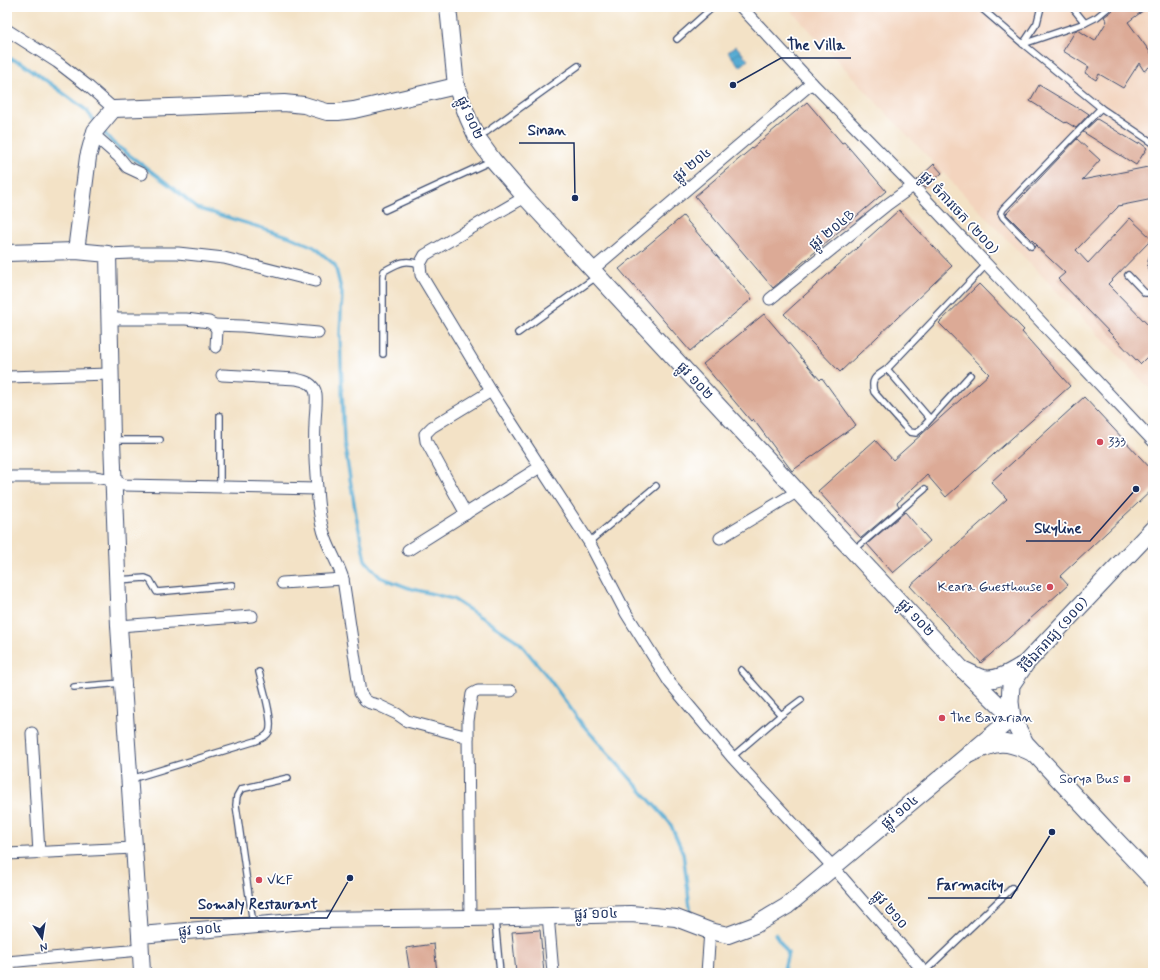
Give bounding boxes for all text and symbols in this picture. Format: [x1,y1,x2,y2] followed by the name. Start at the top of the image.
[781,31,851,58] callout: The Villa
[787,36,846,56] text: The Villa
[451,94,487,143] street label: ផ្លូវ ១០២
[519,116,574,143] callout: Sinan
[528,121,567,141] text: Sinan
[669,143,717,188] street label: ផ្លូវ ២០៤
[914,168,1002,260] street label: ផ្លូវ ចំការចេក (២០០)
[805,206,860,256] street label: ផ្លូវ ២០៤B
[671,358,717,405] street label: ផ្លូវ ១០២
[1108,433,1126,451] place label: 333
[1095,437,1105,447] marker: 333
[1026,514,1090,541] callout: Skyline
[1034,519,1082,539] text: Skyline
[938,578,1042,596] place label: Keara Guesthouse
[1045,582,1055,592] marker: Keara Guesthouse
[1015,594,1092,676] street label: វិថីឯករាជ្យ (១០០)
[892,595,938,642] street label: ផ្លូវ ១០២
[950,709,1033,727] place label: The Bavarian
[937,713,947,723] marker: The Bavarian
[1059,770,1119,788] place label: Sorya Bus
[1122,774,1132,784] marker: Sorya Bus
[877,791,924,835] street label: ផ្លូវ ១០៤
[267,871,294,889] place label: VKF
[928,871,1011,898] callout: Farmacity
[254,875,264,885] marker: VKF
[937,876,1004,896] text: Farmacity
[867,887,912,934] street label: ផ្លូវ ២១០
[190,891,327,918] callout: Somaly Restaurant
[198,895,318,915] text: Somaly Restaurant
[574,905,618,926] street label: ផ្លូវ ១០៤
[22,918,62,958] north arrow
[177,919,223,943] street label: ផ្លូវ ១០៤
[39,939,49,954] text: N

